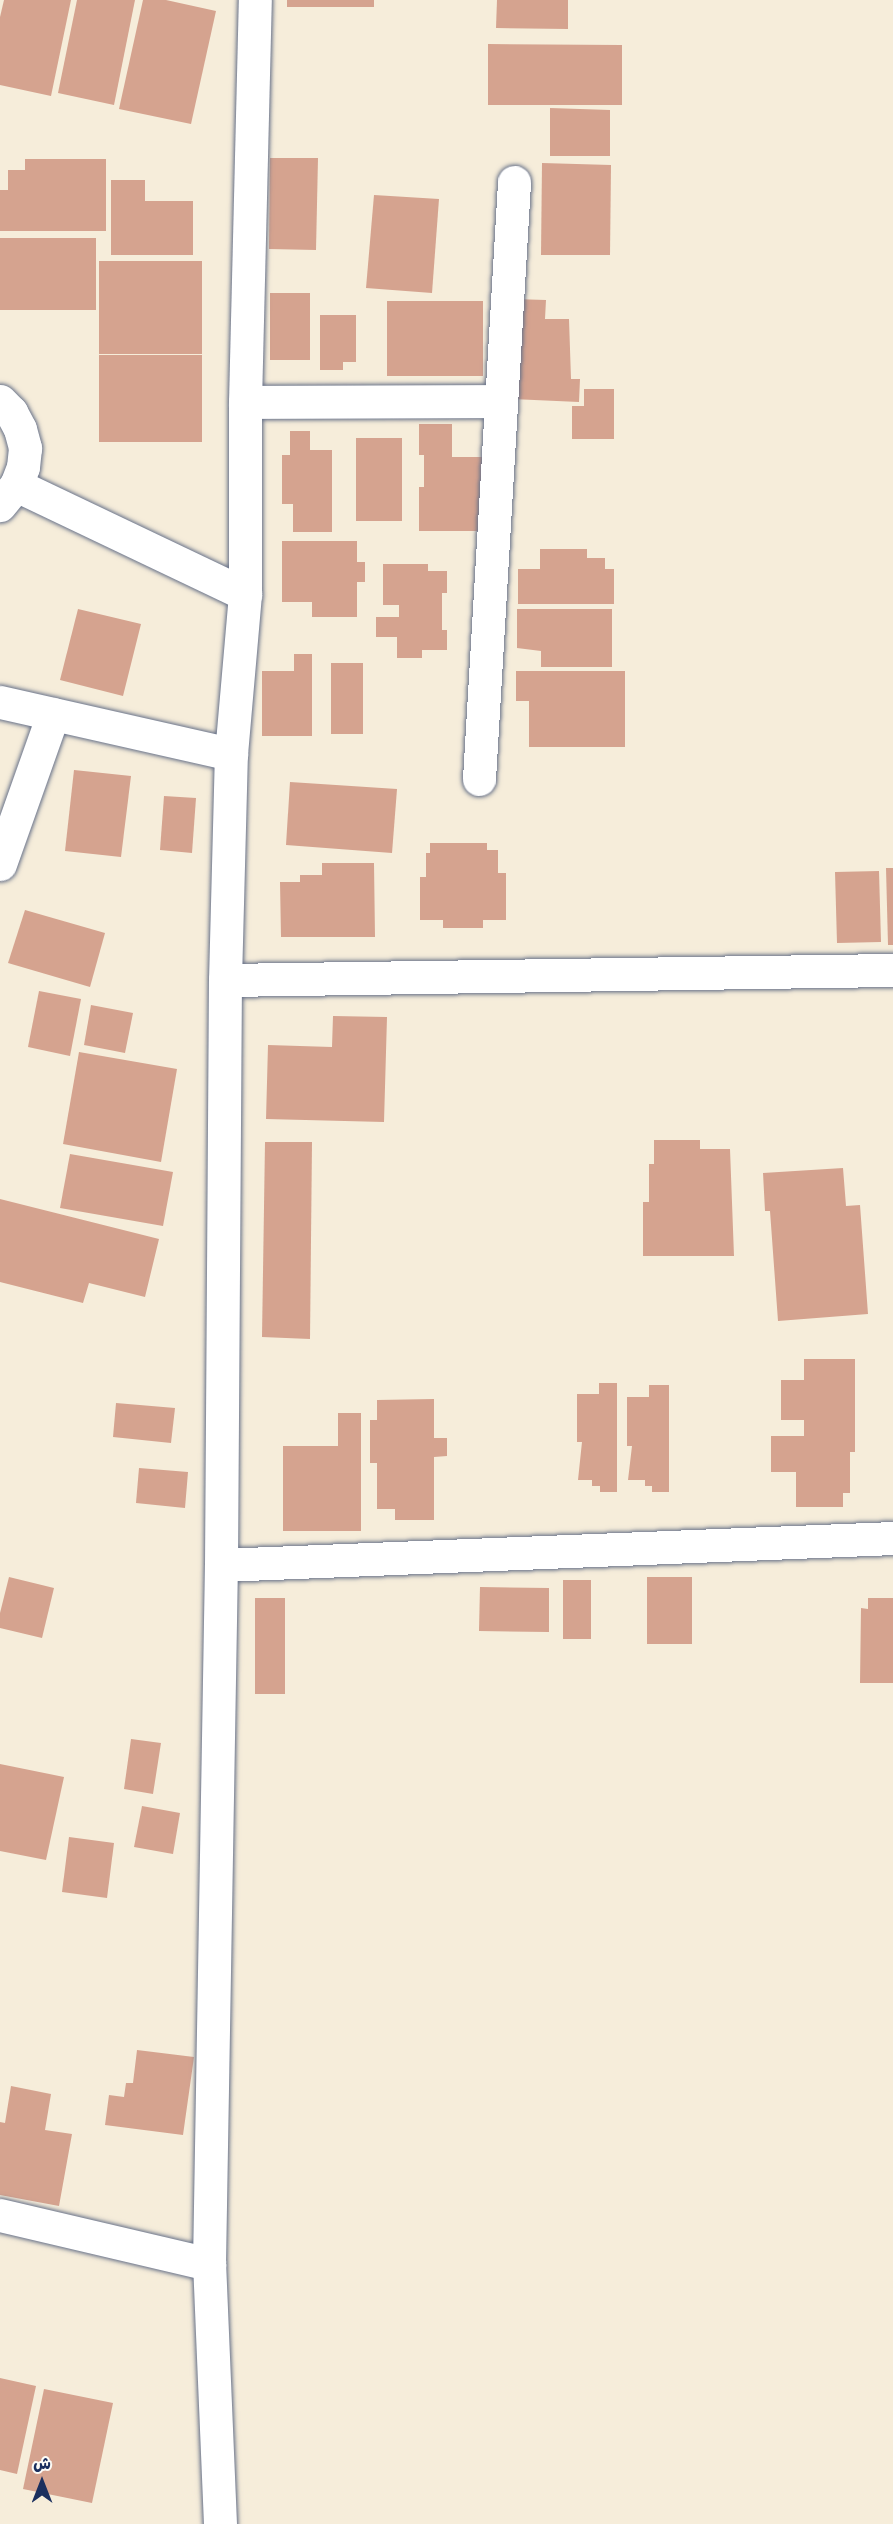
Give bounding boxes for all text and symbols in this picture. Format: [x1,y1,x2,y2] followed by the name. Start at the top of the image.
[12,2452,72,2512] north arrow
[33,2454,51,2474] text: ش

